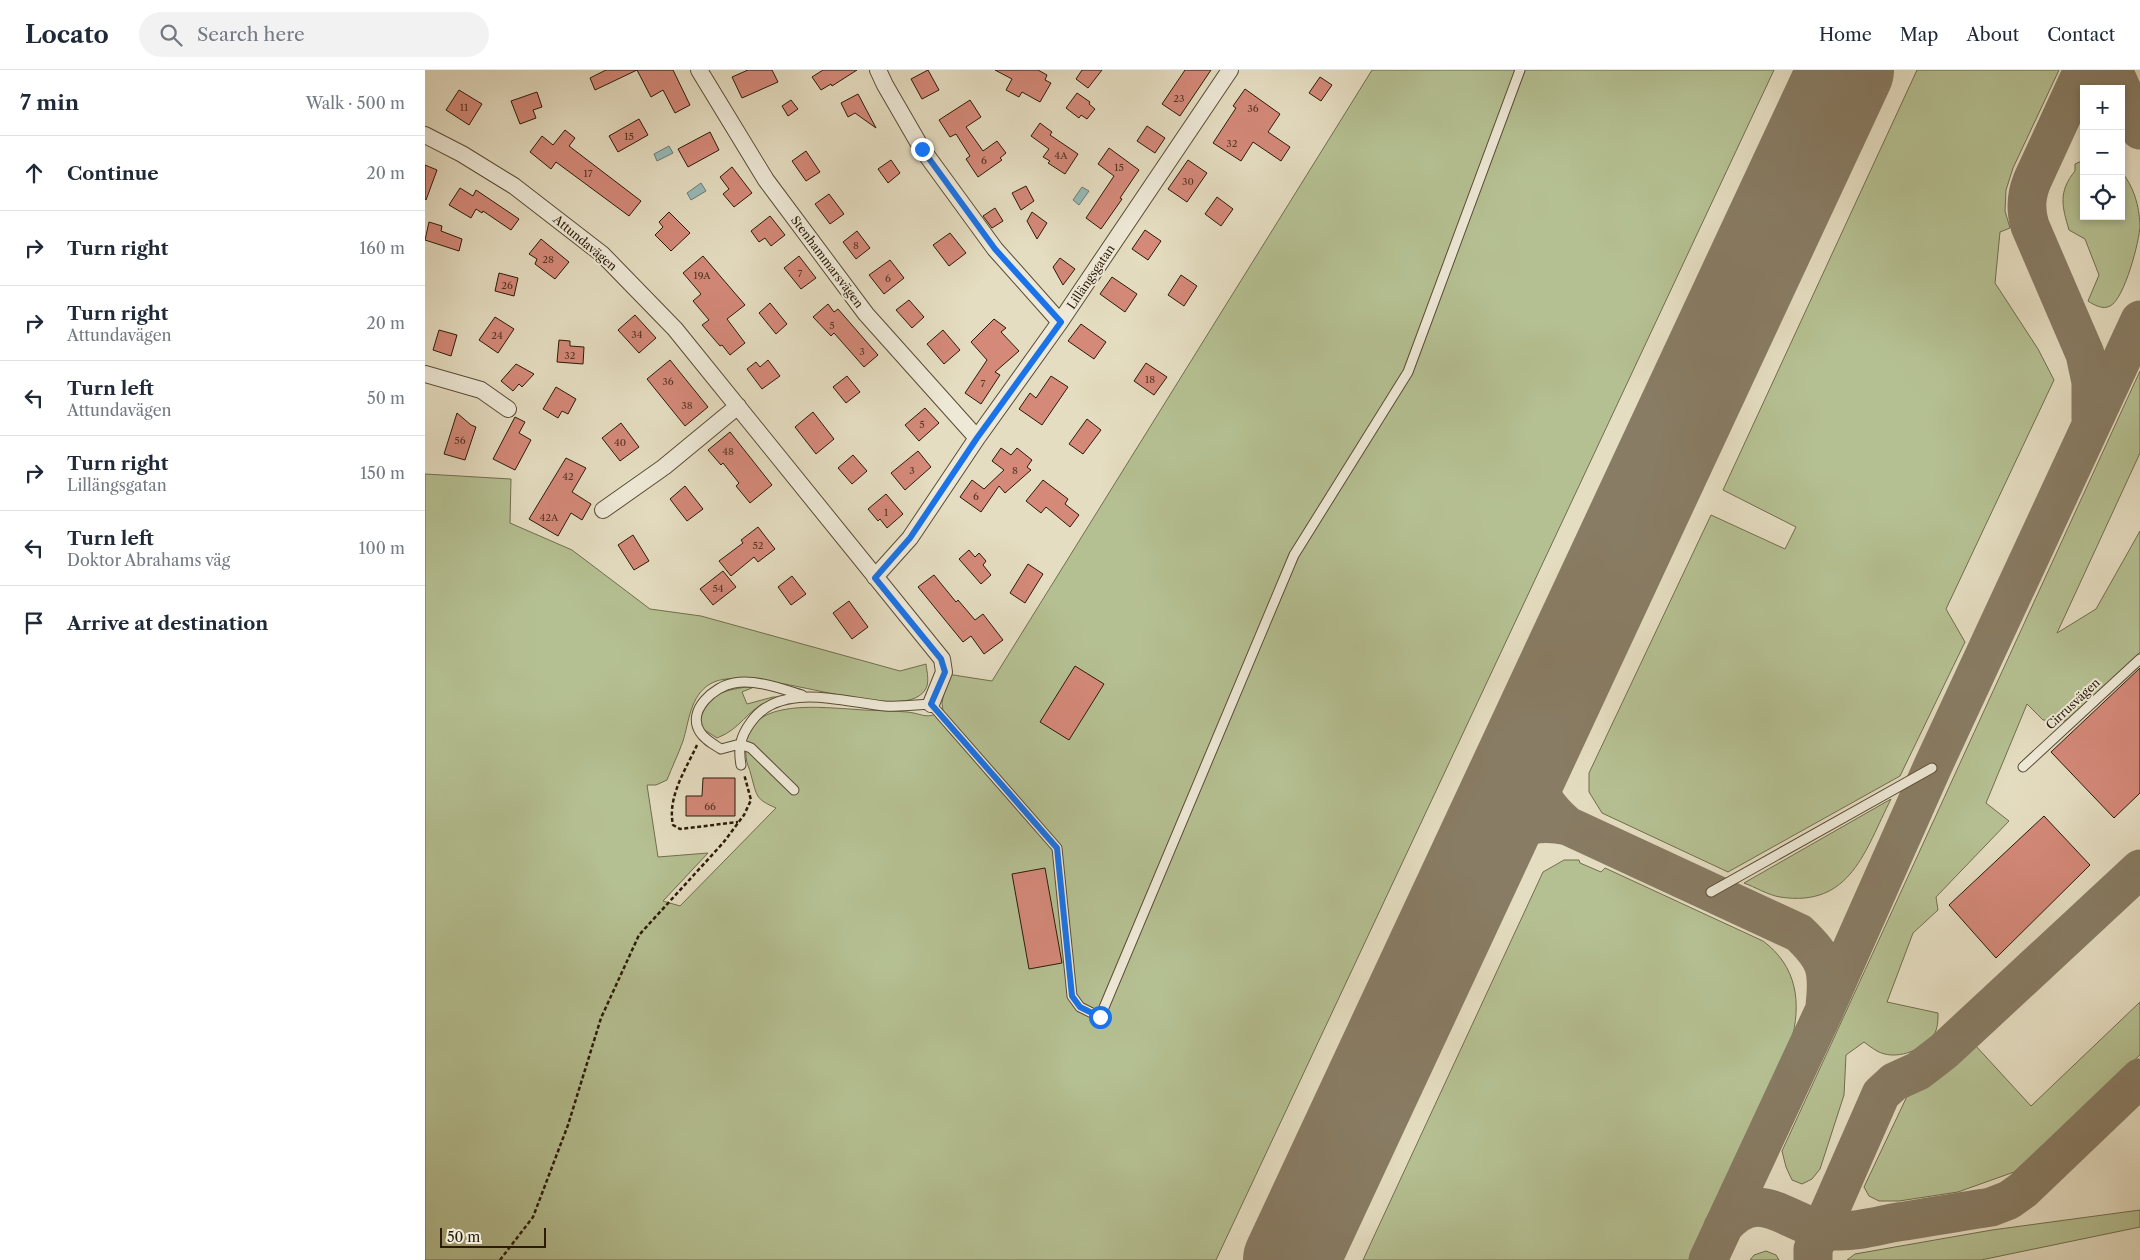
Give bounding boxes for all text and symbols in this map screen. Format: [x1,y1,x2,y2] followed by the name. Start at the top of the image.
[139,12,489,57] search box
[25,20,109,49] text: Locato
[157,21,185,49] icon: search
[197,23,305,46] text: Search here
[1819,24,1872,46] text: Home
[1900,24,1938,46] text: Map
[1966,24,2019,46] text: About
[2047,24,2115,46] text: Contact
[2080,85,2125,220] map controls
[2080,85,2125,130] button: +
[20,90,79,115] text: 7 min
[1173,92,1185,105] house number: 23
[306,93,405,113] text: Walk · 500 m
[460,101,469,114] house number: 11
[1247,102,1259,115] house number: 36
[624,130,634,143] house number: 15
[2080,130,2125,175] button: −
[1226,137,1238,150] house number: 32
[911,138,934,161] route end
[1054,149,1068,162] house number: 4A
[981,154,987,167] house number: 6
[20,159,48,187] icon: ahead
[1114,161,1124,174] house number: 15
[67,162,159,185] text: Continue
[366,163,405,183] text: 20 m
[583,167,593,180] house number: 17
[1182,175,1194,188] house number: 30
[2080,175,2125,220] button: locate
[550,211,621,274] street label: Attundavägen
[788,213,867,311] street label: Stenhammarsvägen
[20,234,48,262] icon: right
[67,237,168,260] text: Turn right
[360,238,405,258] text: 160 m
[853,239,859,252] house number: 8
[1063,241,1118,312] street label: Lillängsgatan
[542,253,554,266] house number: 28
[798,267,803,280] house number: 7
[693,269,711,282] house number: 19A
[885,272,891,285] house number: 6
[501,279,513,292] house number: 26
[67,302,168,325] text: Turn right
[20,309,48,337] icon: right
[366,313,405,333] text: 20 m
[829,319,835,332] house number: 5
[67,325,172,345] text: Attundavägen
[631,328,643,341] house number: 34
[491,329,503,342] house number: 24
[859,345,865,358] house number: 3
[564,349,576,362] house number: 32
[1145,373,1155,386] house number: 18
[662,375,674,388] house number: 36
[67,377,154,400] text: Turn left
[981,377,986,390] house number: 7
[20,384,48,412] icon: left
[367,388,405,408] text: 50 m
[681,399,693,412] house number: 38
[67,400,172,420] text: Attundavägen
[919,418,925,431] house number: 5
[454,434,466,447] house number: 56
[614,436,626,449] house number: 40
[722,445,734,458] house number: 48
[67,452,168,475] text: Turn right
[20,459,48,487] icon: right
[360,463,405,483] text: 150 m
[909,464,915,477] house number: 3
[1012,464,1018,477] house number: 8
[562,470,574,483] house number: 42
[67,475,167,495] text: Lillängsgatan
[973,490,979,503] house number: 6
[884,506,889,519] house number: 1
[540,511,559,524] house number: 42A
[67,527,154,550] text: Turn left
[20,534,48,562] icon: left
[359,538,405,558] text: 100 m
[752,539,764,552] house number: 52
[67,550,230,570] text: Doktor Abrahams väg
[712,582,724,595] house number: 54
[20,609,48,637] icon: arrive
[67,612,268,635] text: Arrive at destination
[2042,674,2103,732] street label: Cirrusvägen
[704,800,716,813] house number: 66
[1089,1006,1112,1029] route start
[440,1225,546,1248] scale bar
[447,1228,480,1246] text: 50 m

